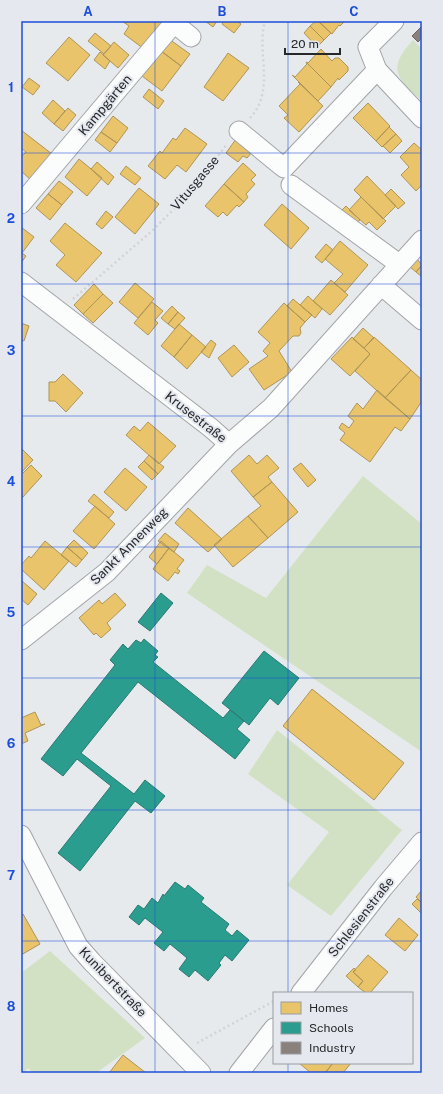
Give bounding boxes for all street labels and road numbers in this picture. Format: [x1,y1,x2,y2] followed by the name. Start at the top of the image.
[75,72,135,138] street label: Kampgärten
[168,153,222,213] street label: Vitusgasse
[162,388,230,446] street label: Krusestraße
[87,504,171,588] street label: Sankt Annenweg
[325,874,397,960] street label: Schlesienstraße
[76,944,150,1020] street label: Kunibertstraße

